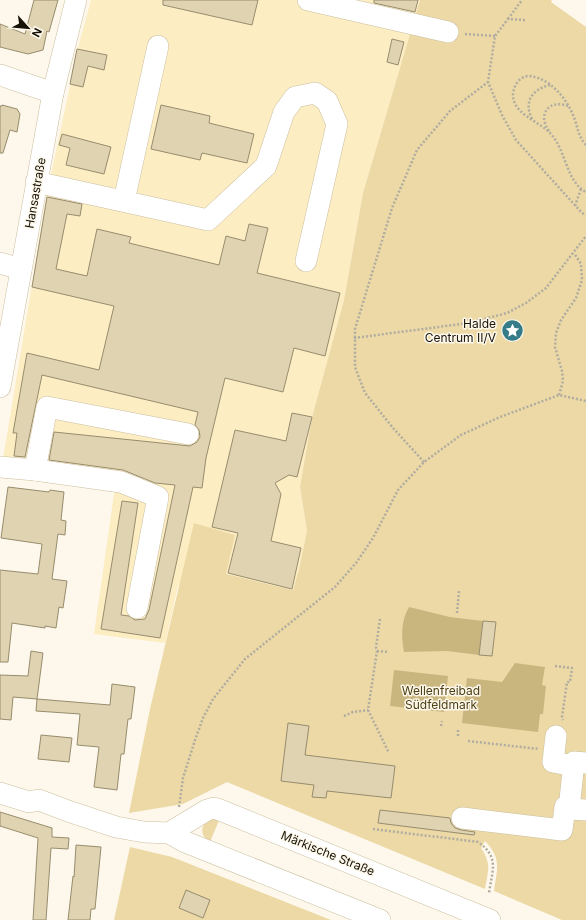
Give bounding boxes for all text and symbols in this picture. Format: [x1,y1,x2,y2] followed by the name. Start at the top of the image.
[8,8,48,48] north arrow
[29,26,45,39] text: N
[21,156,49,230] street label: Hansastraße
[425,316,496,345] place label: Halde Centrum II/V
[499,317,525,343] place icon: Halde Centrum II/V
[402,683,480,712] park label: Wellenfreibad Südfeldmark
[279,827,377,879] street label: Märkische Straße

